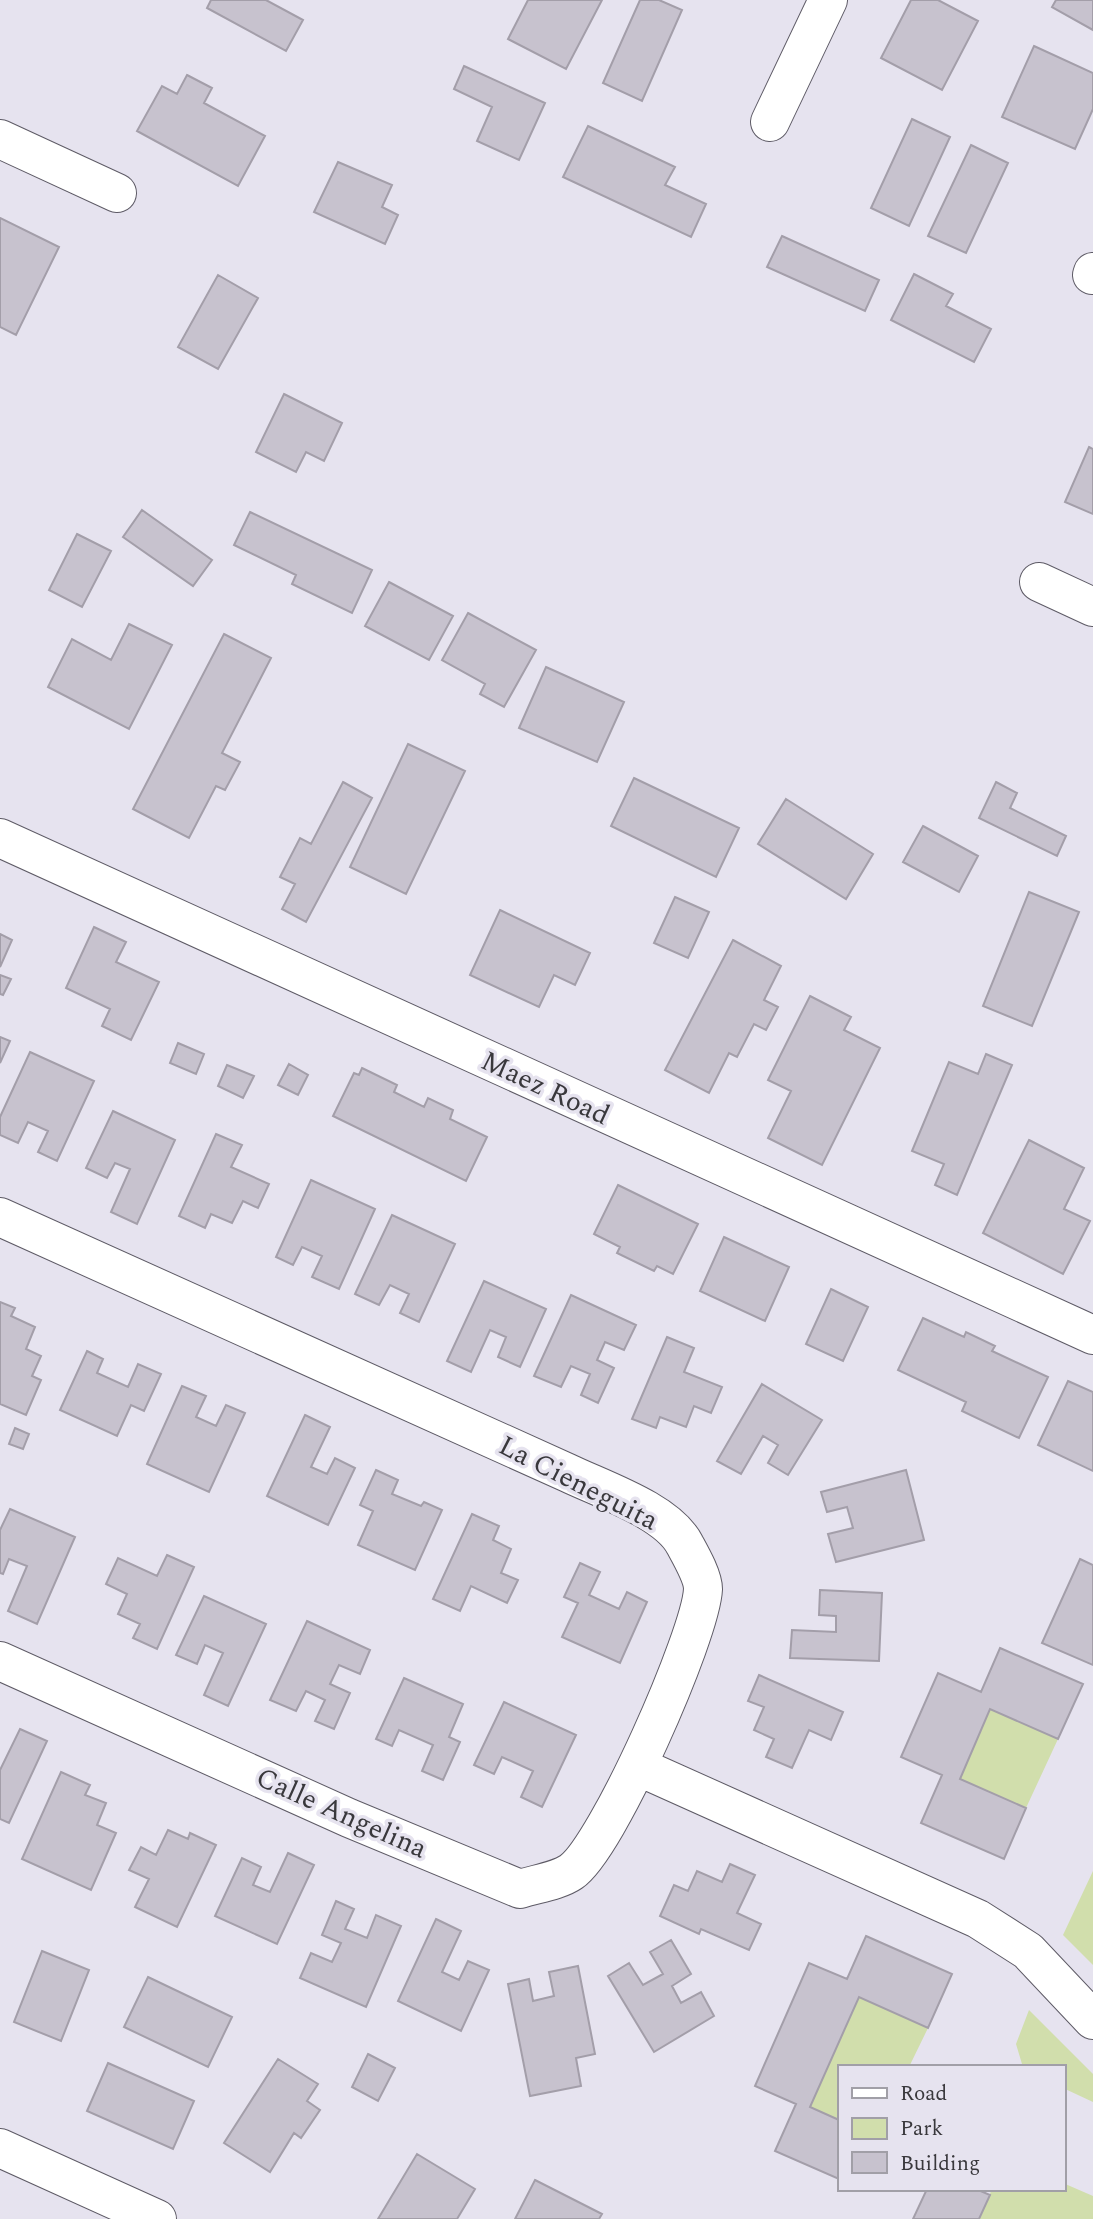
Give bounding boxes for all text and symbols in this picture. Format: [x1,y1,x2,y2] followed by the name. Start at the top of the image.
[474,1040,617,1137] street label: Maez Road
[491,1425,666,1542] street label: La Cieneguita
[249,1756,434,1870] street label: Calle Angelina
[838,2065,1065,2191] legend
[900,2078,947,2110] text: Road
[900,2113,944,2145] text: Park
[900,2148,980,2180] text: Building

